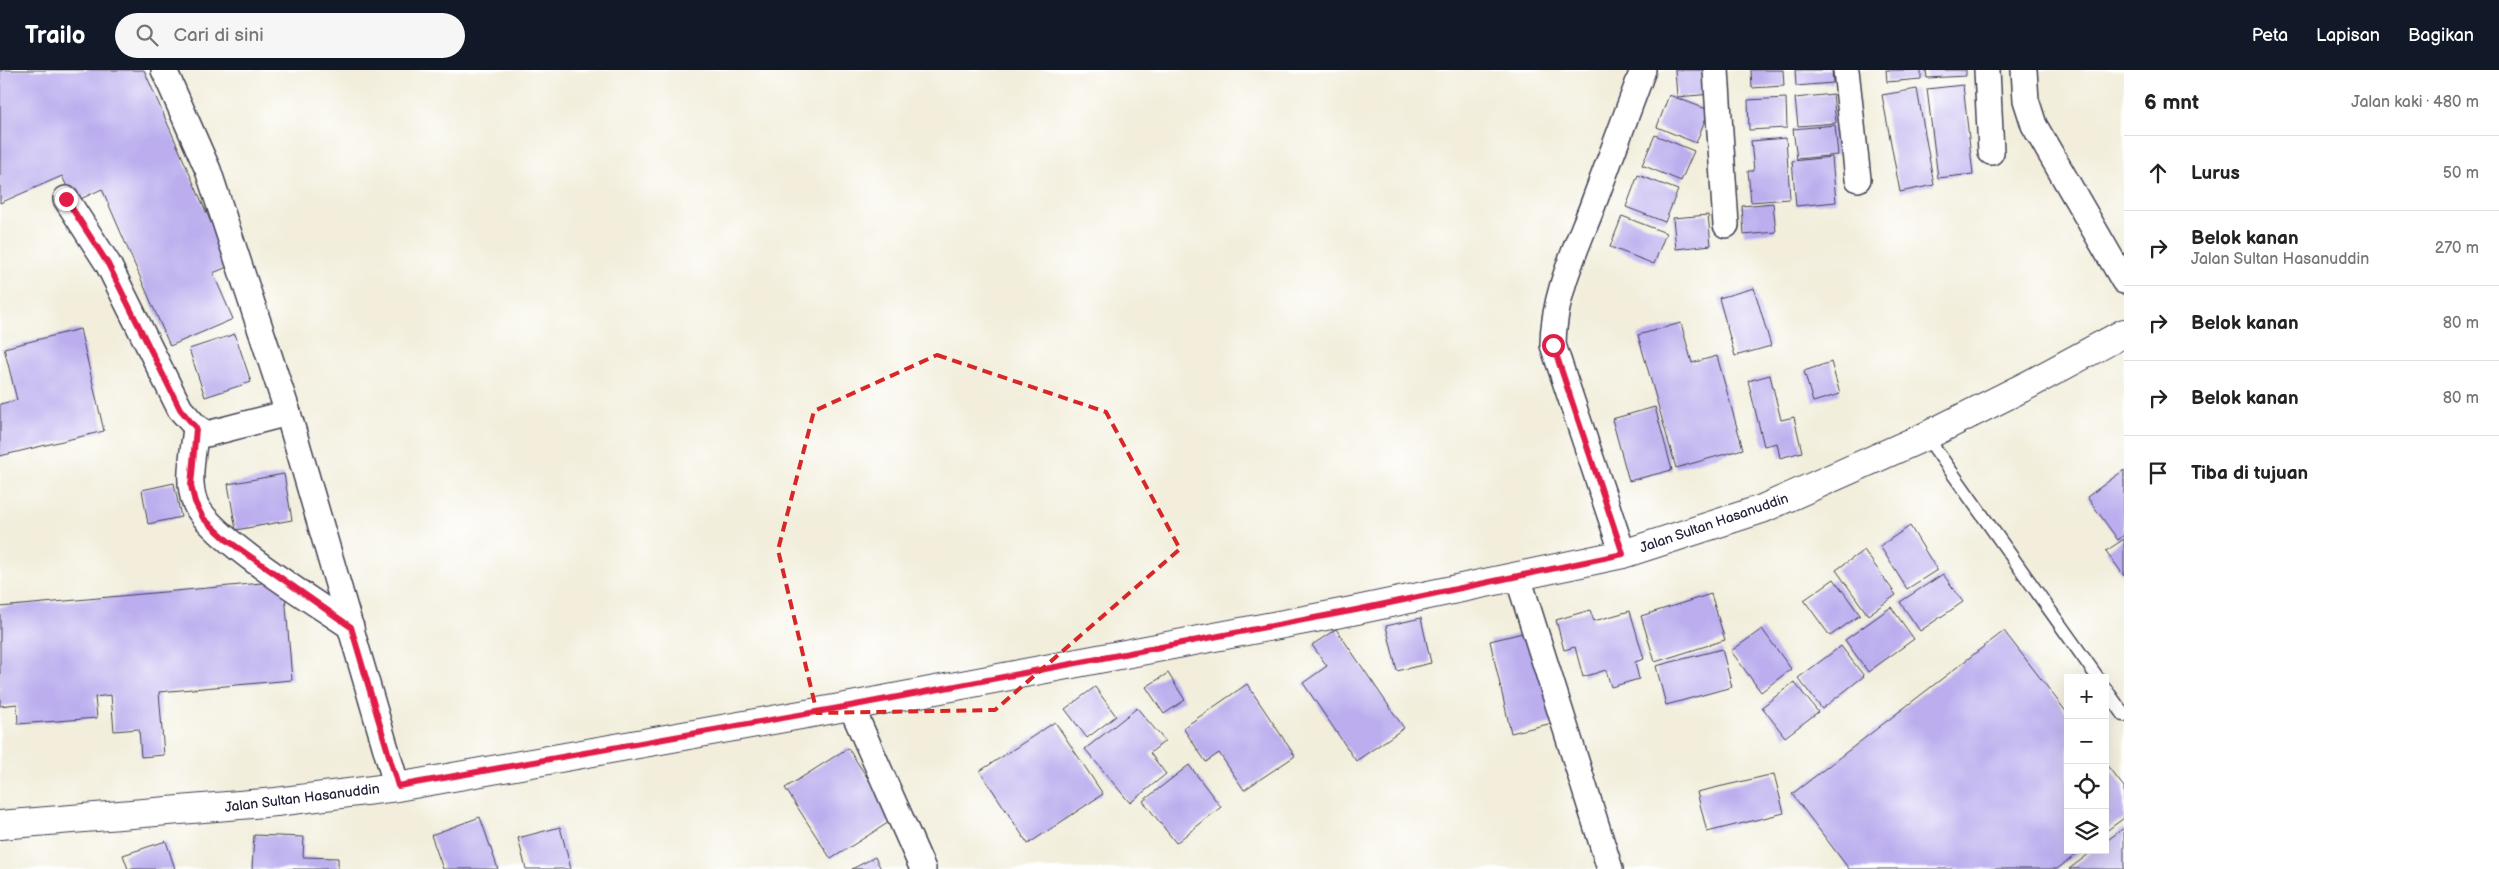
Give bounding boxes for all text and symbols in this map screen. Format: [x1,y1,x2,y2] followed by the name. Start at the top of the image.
[115,13,465,58] search box
[25,21,85,50] text: Trailo
[133,21,161,49] icon: search
[173,24,264,47] text: Cari di sini
[2252,25,2288,46] text: Peta
[2316,25,2380,46] text: Lapisan
[2408,25,2474,46] text: Bagikan
[2144,90,2199,115] text: 6 mnt
[2351,93,2479,112] text: Jalan kaki · 480 m
[2144,159,2172,187] icon: ahead
[2191,162,2240,185] text: Lurus
[2443,164,2479,183] text: 50 m
[55,188,78,211] route end
[2191,227,2299,250] text: Belok kanan
[2144,234,2172,262] icon: right
[2435,239,2479,258] text: 270 m
[2191,250,2369,269] text: Jalan Sultan Hasanuddin
[2144,309,2172,337] icon: right
[2191,312,2299,335] text: Belok kanan
[2443,314,2479,333] text: 80 m
[1542,334,1565,357] route start
[2144,384,2172,412] icon: right
[2191,387,2299,410] text: Belok kanan
[2443,389,2479,408] text: 80 m
[2144,459,2172,487] icon: arrive
[2191,462,2308,485] text: Tiba di tujuan
[1637,490,1791,556] street label: Jalan Sultan Hasanuddin
[2064,674,2109,854] map controls
[2064,674,2109,719] button: +
[2064,719,2109,764] button: −
[2064,764,2109,809] button: locate
[224,780,381,816] street label: Jalan Sultan Hasanuddin
[2064,809,2109,854] button: layers

